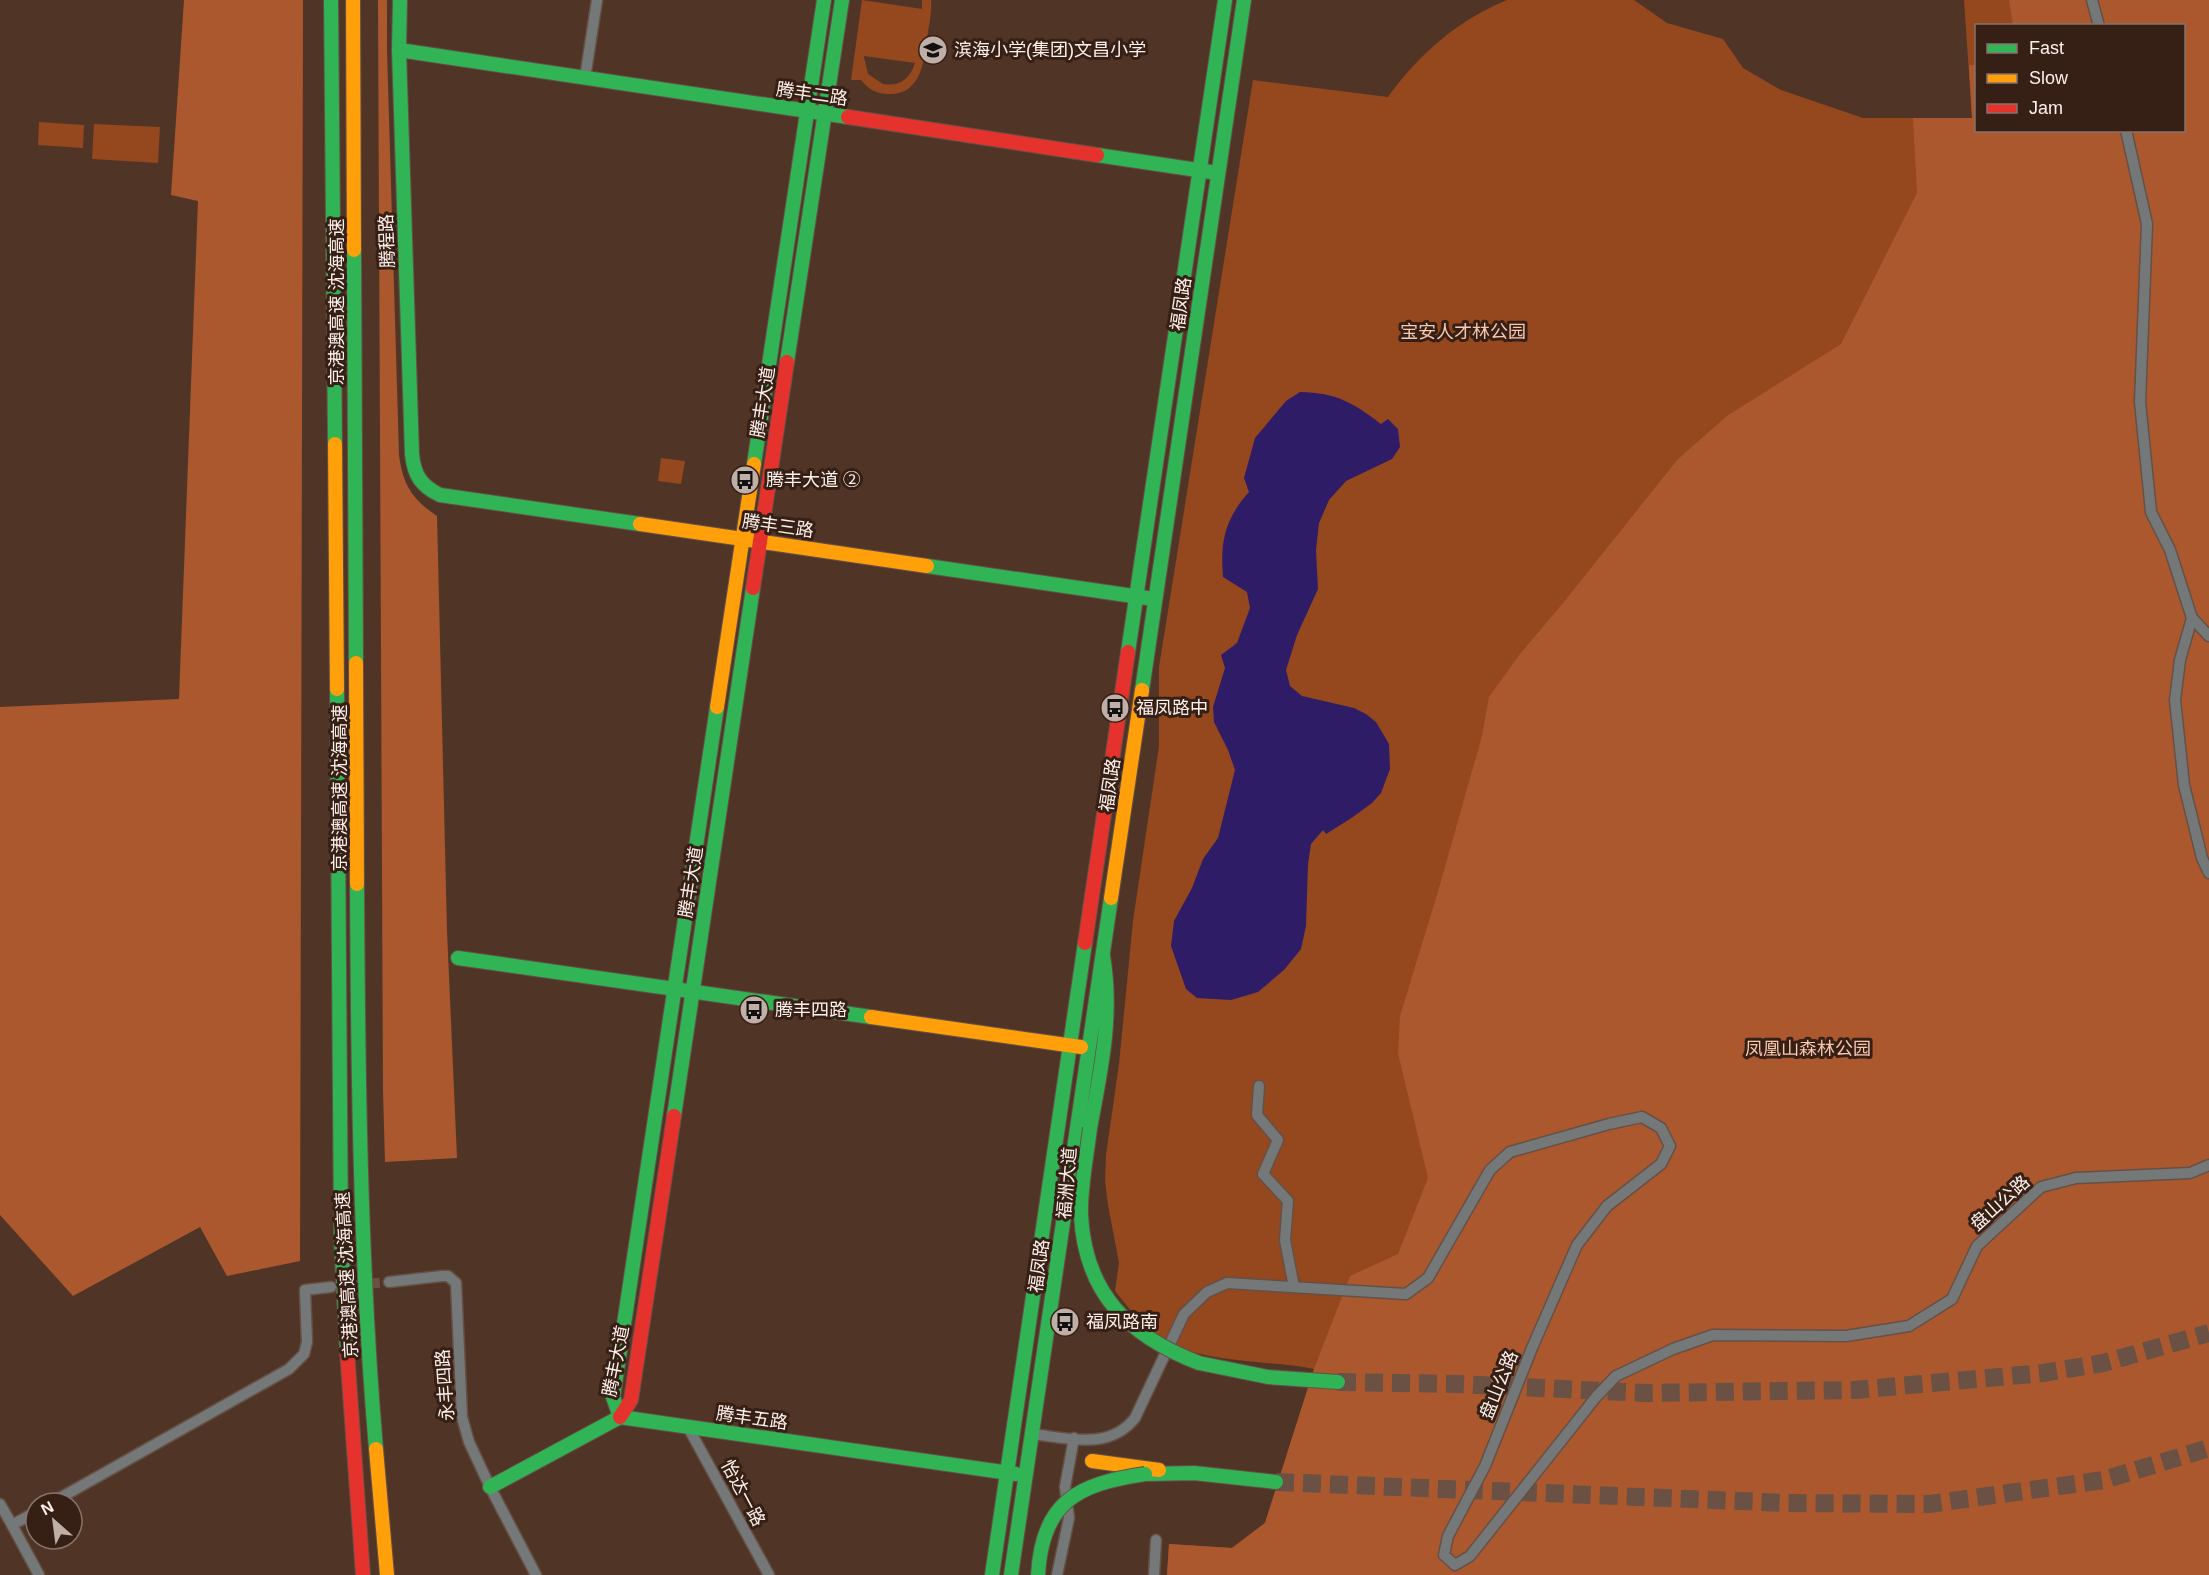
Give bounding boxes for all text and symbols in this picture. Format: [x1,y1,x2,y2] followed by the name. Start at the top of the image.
[1975,24,2185,132] legend
[917,34,949,66] school or university icon: 滨海小学(集团)文昌小学
[2029,38,2064,58] text: Fast
[954,40,1146,60] place label: 滨海小学(集团)文昌小学
[2029,68,2069,88] text: Slow
[775,79,849,109] street label: 腾丰二路
[2029,98,2063,118] text: Jam
[376,214,398,268] street label: 腾程路
[327,218,347,386] street label: 京港澳高速 沈海高速
[1167,276,1195,332] street label: 福凤路
[1400,322,1526,342] park label: 宝安人才林公园
[747,365,779,439] street label: 腾丰大道
[729,464,761,496] bus stop icon: 腾丰大道 ②
[766,470,861,490] place label: 腾丰大道 ②
[741,511,815,541] street label: 腾丰三路
[1099,692,1131,724] bus stop icon: 福凤路中
[1136,698,1208,718] place label: 福凤路中
[330,704,350,872] street label: 京港澳高速 沈海高速
[1096,757,1124,813] street label: 福凤路
[675,845,707,919] street label: 腾丰大道
[738,994,770,1026] bus stop icon: 腾丰四路
[775,1000,847,1020] place label: 腾丰四路
[1745,1039,1871,1059] park label: 凤凰山森林公园
[1054,1146,1080,1220] street label: 福洲大道
[1967,1171,2033,1235] street label: 盘山公路
[333,1191,361,1359] street label: 京港澳高速 沈海高速
[1025,1238,1053,1294] street label: 福凤路
[1049,1306,1081,1338] bus stop icon: 福凤路南
[1086,1312,1158,1332] place label: 福凤路南
[599,1324,633,1398] street label: 腾丰大道
[433,1348,457,1422] street label: 永丰四路
[1476,1348,1522,1422] street label: 盘山公路
[715,1403,789,1433] street label: 腾丰五路
[717,1457,769,1529] street label: 怡达一路
[24,1491,84,1551] north arrow
[38,1498,56,1518] text: N

